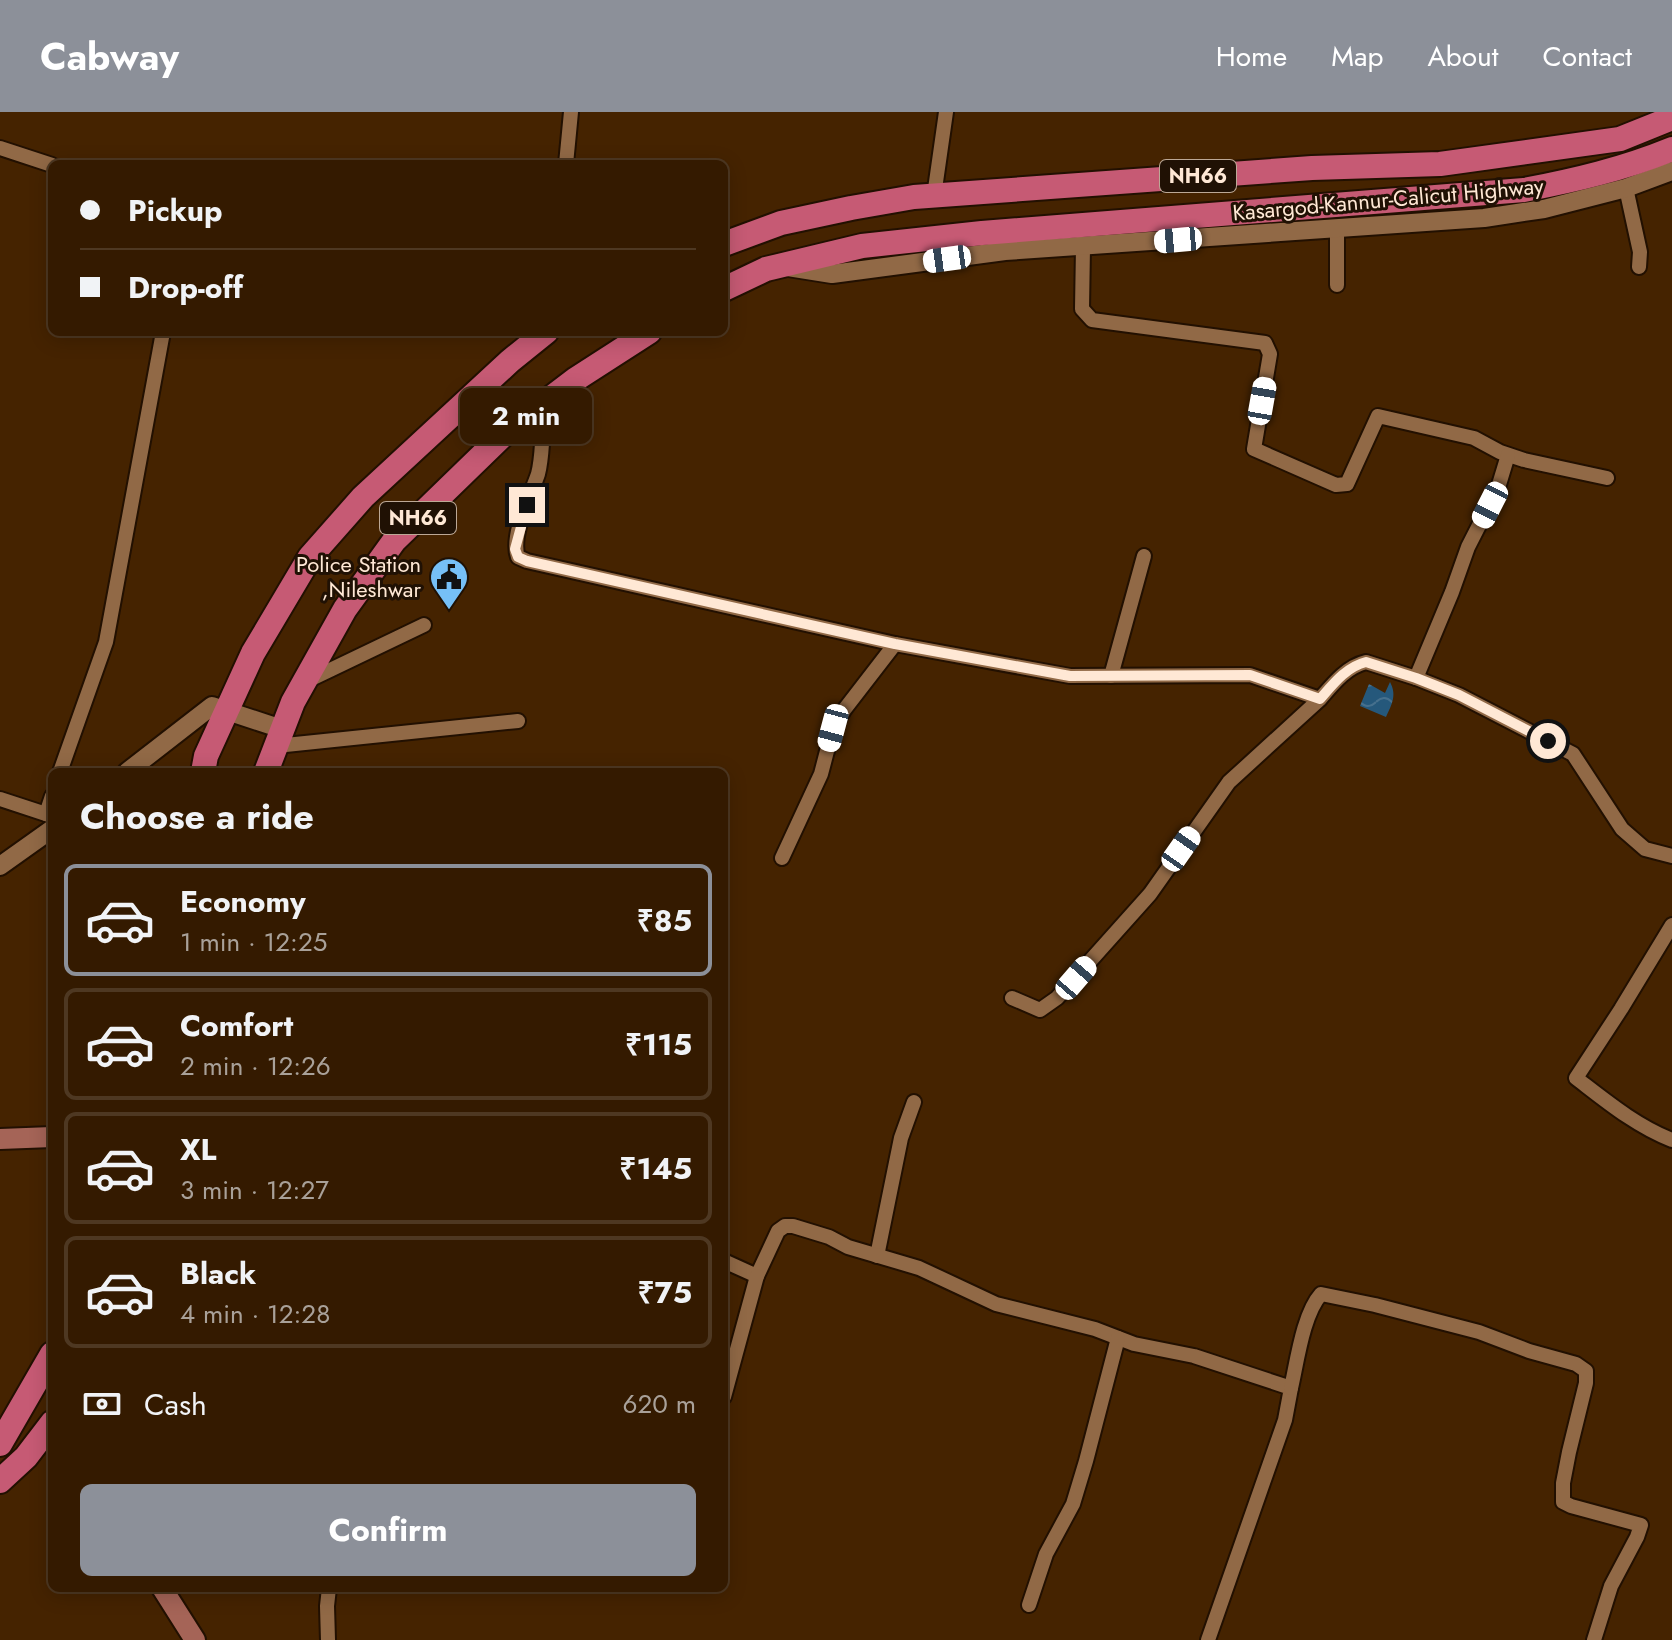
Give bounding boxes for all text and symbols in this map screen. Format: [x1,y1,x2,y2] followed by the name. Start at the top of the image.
[40,29,179,84] text: Cabway
[1216,36,1287,77] text: Home
[1331,36,1383,77] text: Map
[1427,36,1499,77] text: About
[1543,36,1632,77] text: Contact
[1160,160,1236,192] road number: NH66
[1231,169,1545,229] street label: Kasargod-Kannur-Calicut Highway
[128,189,223,232] text: Pickup
[1153,226,1203,254] car
[922,244,972,274] car
[128,266,243,309] text: Drop-off
[1246,375,1278,427] car
[461,389,593,445] callout: 2 min
[492,397,560,435] text: 2 min
[1468,478,1512,532] car
[509,487,545,523] route end
[380,502,456,534] road number: NH66
[296,548,421,605] place label: Police Station ,Nileshwar
[428,556,470,611] public building icon: Police Station ,Nileshwar
[815,702,851,754] car
[1530,723,1566,759] route start
[80,790,314,842] text: Choose a ride
[1157,822,1205,876] car
[180,880,306,923] text: Economy
[84,884,156,956] icon: car
[637,899,692,942] text: ₹85
[180,923,327,961] text: 1 min · 12:25
[1051,952,1101,1004] car
[180,1004,293,1047] text: Comfort
[84,1008,156,1080] icon: car
[625,1023,692,1066] text: ₹115
[180,1047,331,1085] text: 2 min · 12:26
[180,1128,216,1171] text: XL
[84,1132,156,1204] icon: car
[619,1147,692,1190] text: ₹145
[180,1171,329,1209] text: 3 min · 12:27
[180,1252,256,1295] text: Black
[84,1256,156,1328] icon: car
[637,1271,692,1314] text: ₹75
[180,1295,330,1333] text: 4 min · 12:28
[80,1382,124,1426] icon: cash
[144,1383,207,1426] text: Cash
[623,1385,696,1423] text: 620 m
[80,1484,696,1576] button: Confirm

